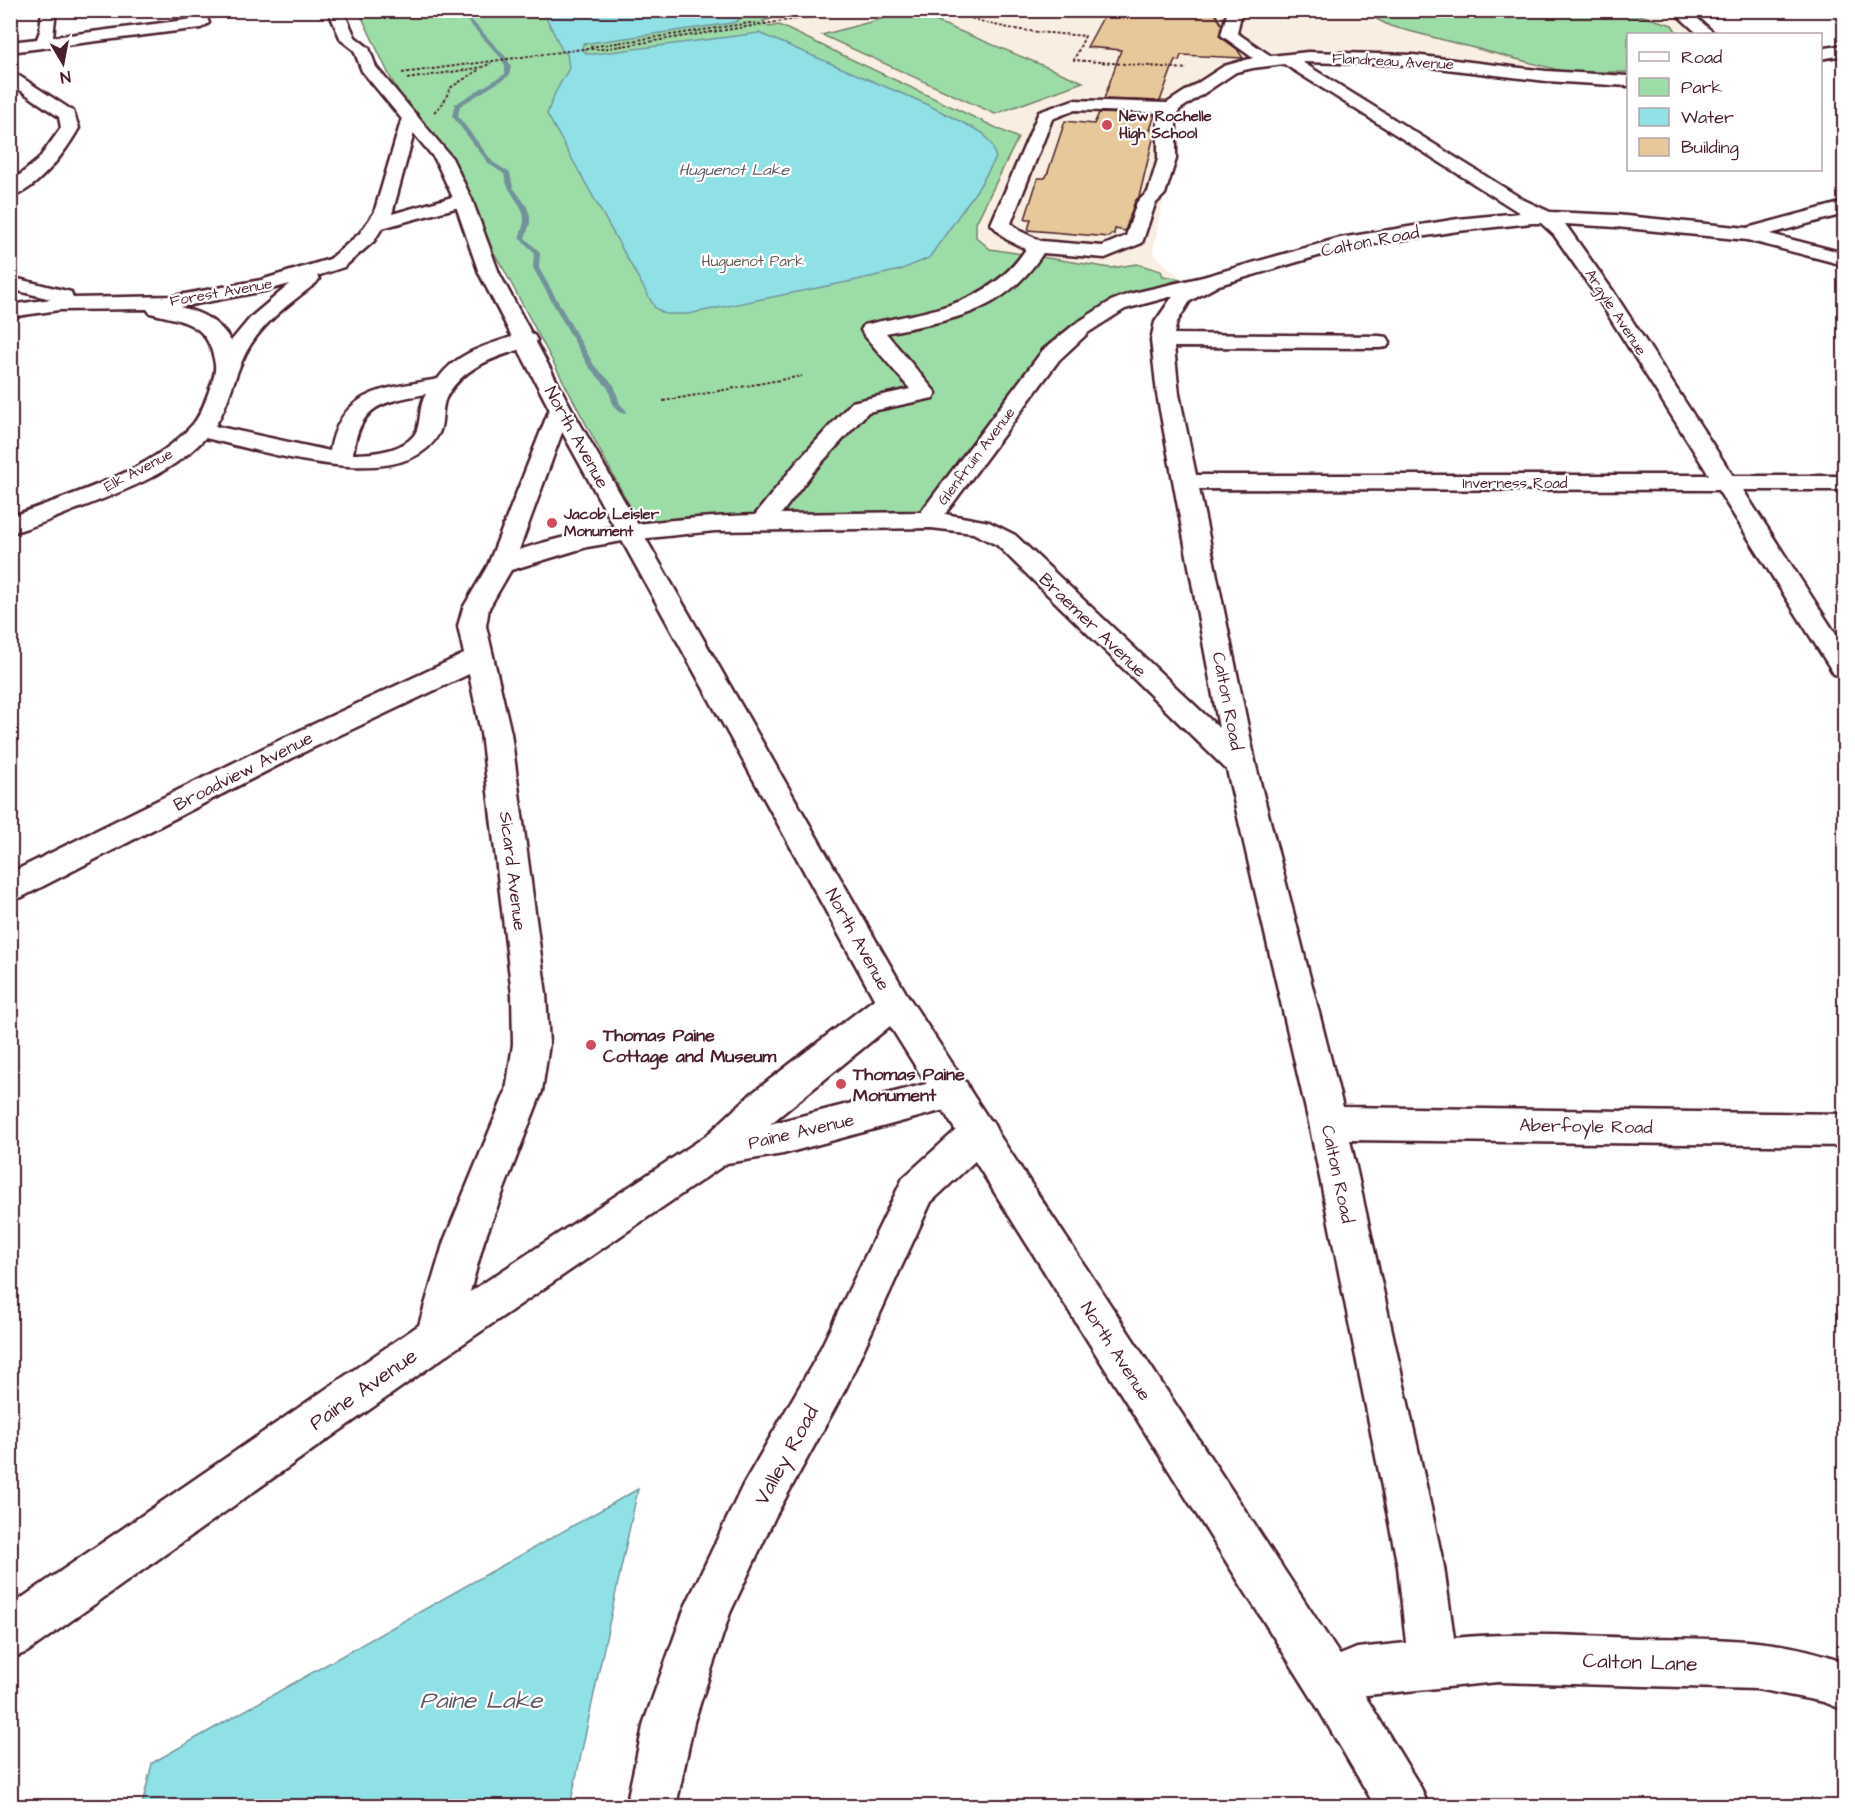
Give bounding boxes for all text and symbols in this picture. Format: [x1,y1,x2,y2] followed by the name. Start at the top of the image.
[33,33,93,93] north arrow
[1627,33,1822,171] legend
[1681,45,1722,70] text: Road
[1332,48,1454,75] street label: Flandreau Avenue
[59,65,72,88] text: N
[1681,75,1723,100] text: Park
[1681,105,1734,130] text: Water
[1119,106,1212,146] place label: New Rochelle High School
[1100,118,1114,132] marker: New Rochelle High School
[1681,135,1739,161] text: Building
[679,159,791,182] water label: Huguenot Lake
[1319,220,1421,263] street label: Calton Road
[702,251,804,273] park label: Huguenot Park
[1579,265,1651,360] street label: Argyle Avenue
[168,273,274,312] street label: Forest Avenue
[538,382,615,493] street label: North Avenue
[933,403,1020,510] street label: Glenfruin Avenue
[100,444,176,497] street label: Elk Avenue
[1462,473,1568,494] street label: Inverness Road
[563,504,660,542] place label: Jacob Leisler Monument
[545,516,559,530] marker: Jacob Leisler Monument
[1033,567,1152,684] street label: Braemer Avenue
[1206,650,1249,752] street label: Calton Road
[169,725,317,817] street label: Broadview Avenue
[493,810,532,932] street label: Sicard Avenue
[819,884,896,995] street label: North Avenue
[602,1023,777,1070] place label: Thomas Paine Cottage and Museum
[584,1038,598,1052] marker: Thomas Paine Cottage and Museum
[852,1062,965,1108] place label: Thomas Paine Monument
[834,1077,848,1091] marker: Thomas Paine Monument
[746,1107,857,1156] street label: Paine Avenue
[1519,1113,1653,1141] street label: Aberfoyle Road
[1315,1123,1360,1225] street label: Calton Road
[1074,1297,1157,1406] street label: North Avenue
[303,1341,423,1437] street label: Paine Avenue
[747,1400,828,1511] street label: Valley Road
[1582,1646,1698,1679] street label: Calton Lane
[420,1684,543,1718] water label: Paine Lake

